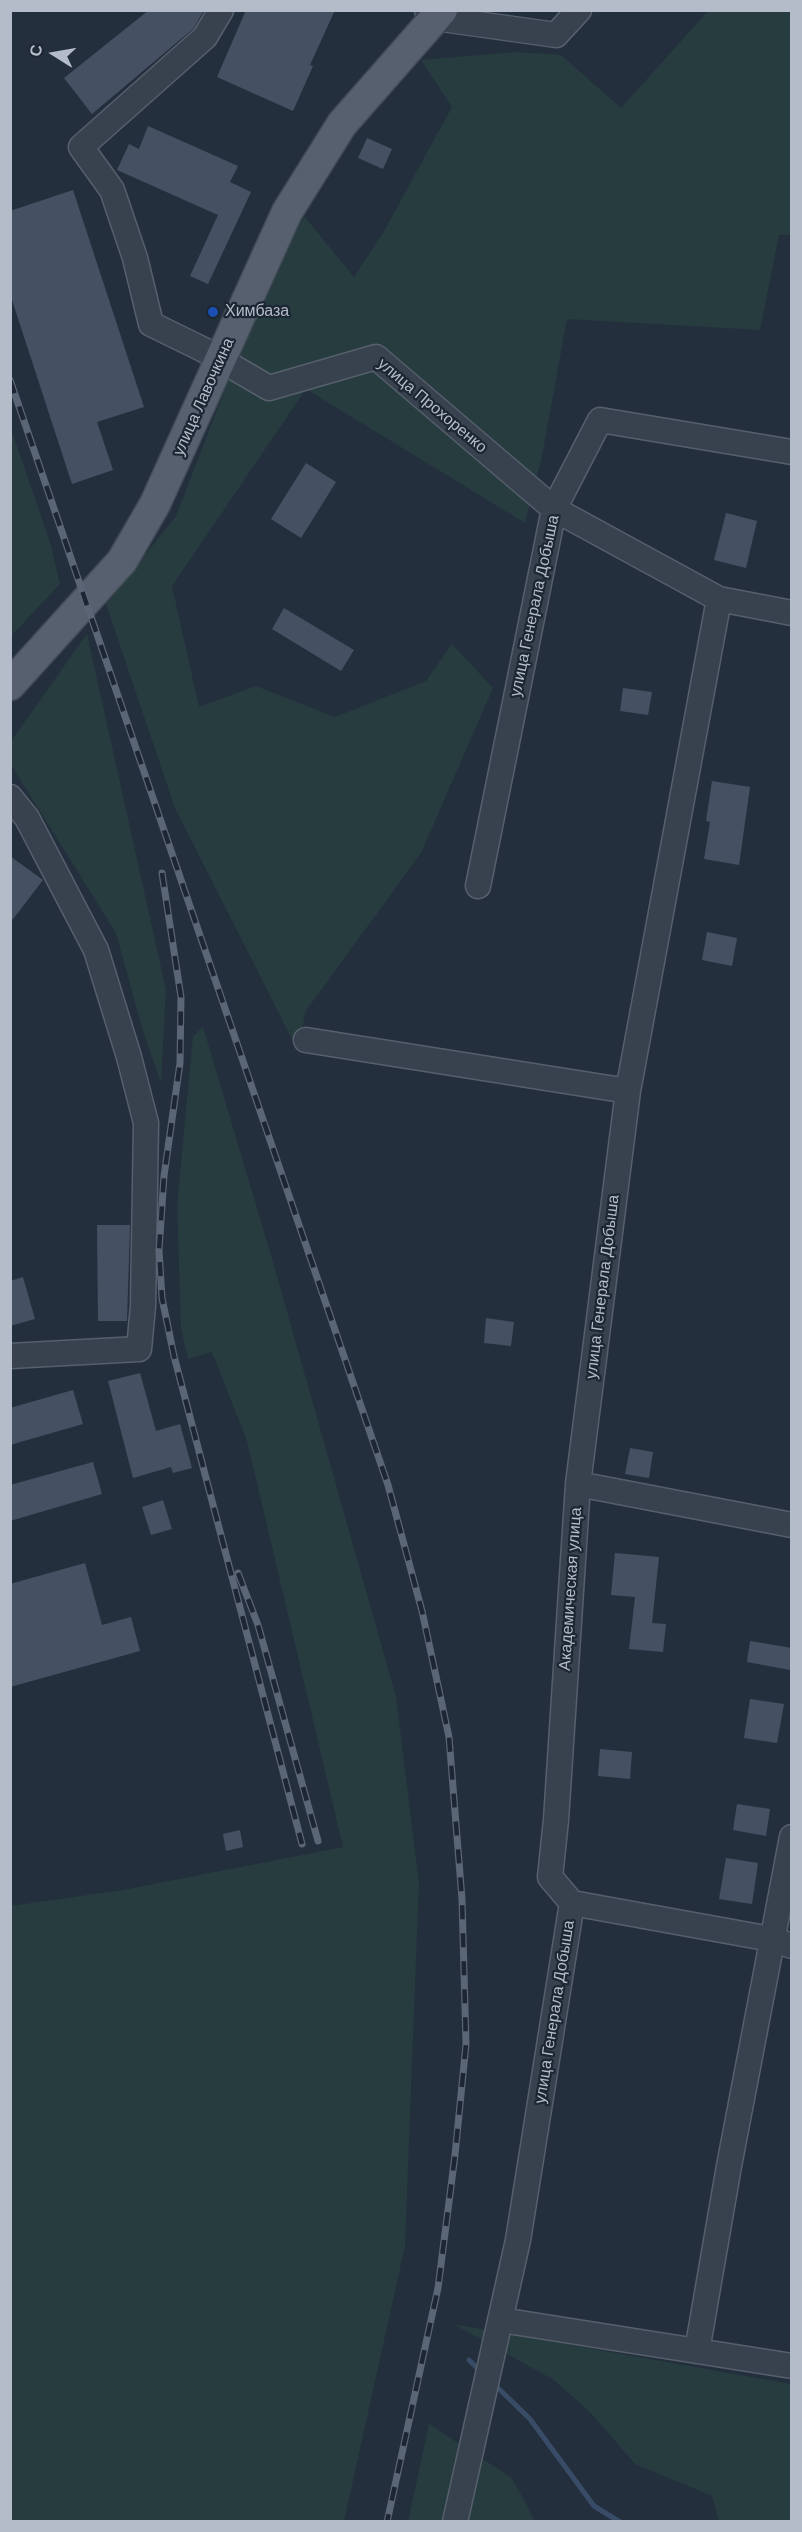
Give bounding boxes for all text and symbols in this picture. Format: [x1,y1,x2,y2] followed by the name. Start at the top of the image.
[24,24,84,84] north arrow
[26,43,45,58] text: С
[225,302,289,322] place label: Химбаза
[206,305,220,319] marker: Химбаза
[169,335,239,459] street label: улица Лавочкина
[373,355,491,457] street label: улица Прохоренко
[506,513,564,699] street label: улица Генерала Добыша
[582,1194,624,1380] street label: улица Генерала Добыша
[556,1507,586,1671] street label: Академическая улица
[531,1919,579,2105] street label: улица Генерала Добыша

